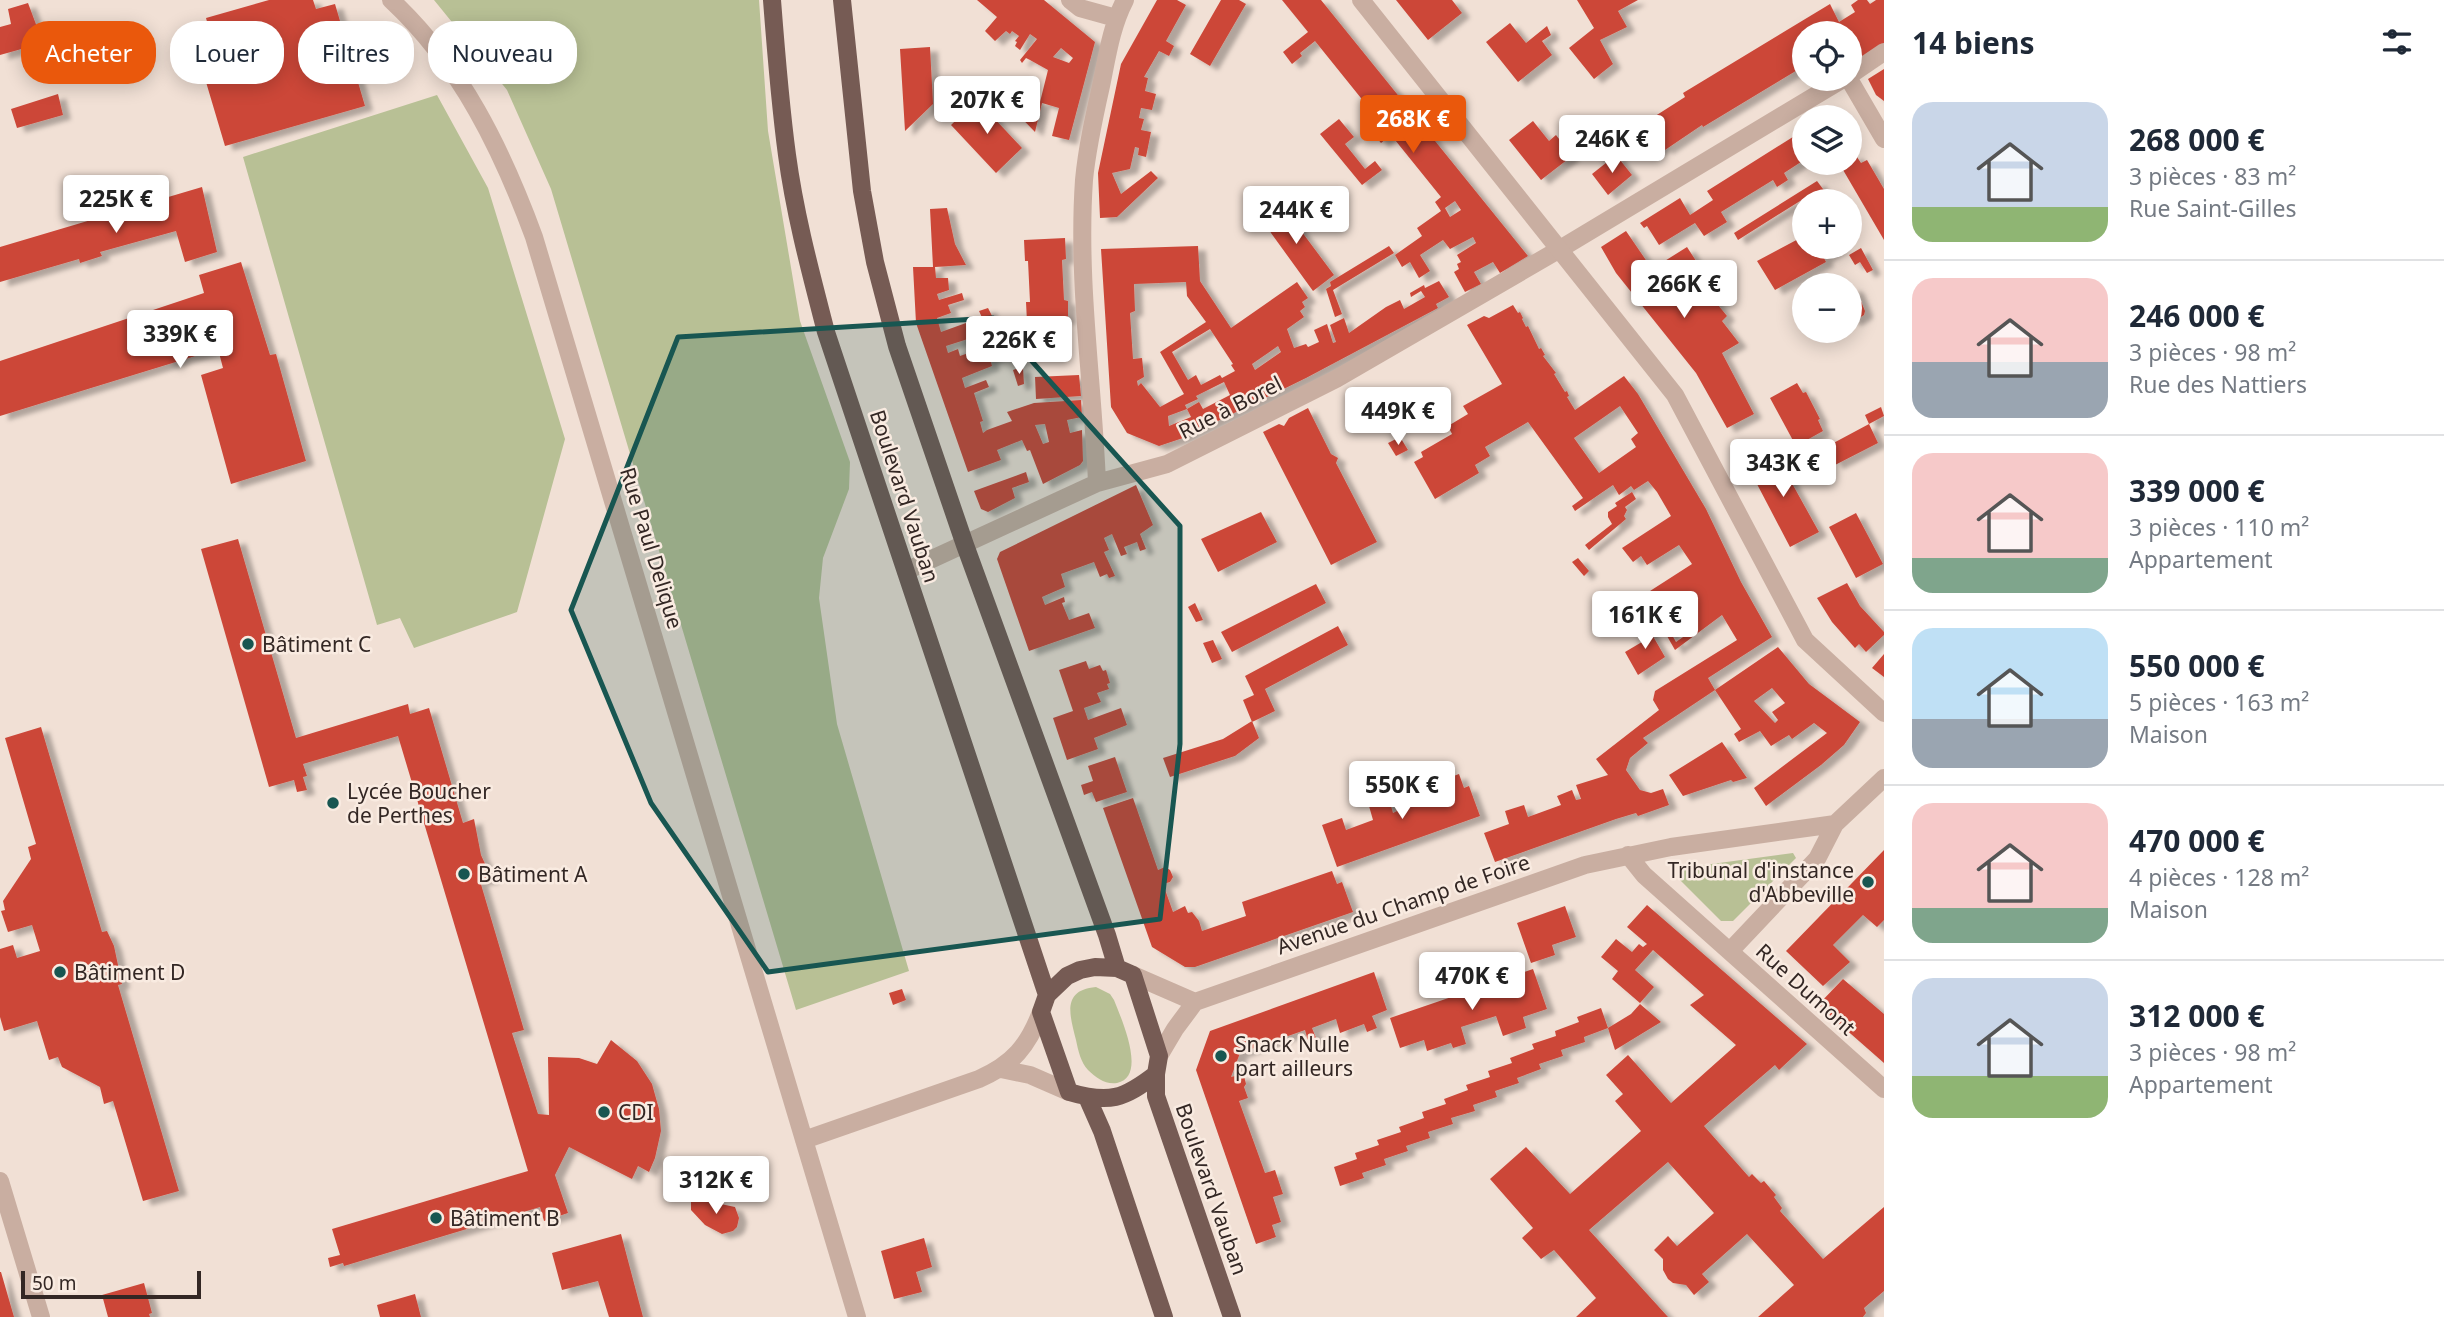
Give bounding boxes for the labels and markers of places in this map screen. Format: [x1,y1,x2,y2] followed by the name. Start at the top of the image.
[930,76,1044,136] pin: 207K €
[1356,96,1470,155] pin: 268K €
[1555,116,1669,175] pin: 246K €
[59,176,173,235] pin: 225K €
[1239,187,1353,246] pin: 244K €
[1627,260,1741,320] pin: 266K €
[123,310,237,370] pin: 339K €
[962,316,1076,376] pin: 226K €
[1341,388,1455,447] pin: 449K €
[1726,440,1840,499] pin: 343K €
[1588,592,1702,651] pin: 161K €
[262,630,371,658] place label: Bâtiment C
[240,636,256,652] marker: Bâtiment C
[1345,762,1459,821] pin: 550K €
[347,777,491,829] place label: Lycée Boucher de Perthes
[325,795,341,811] marker: Lycée Boucher de Perthes
[1667,856,1854,908] place label: Tribunal d'instance d'Abbeville
[478,860,588,888] place label: Bâtiment A
[456,866,472,882] marker: Bâtiment A
[1860,874,1876,890] marker: Tribunal d'instance d'Abbeville
[1415,953,1529,1012] pin: 470K €
[74,958,185,986] place label: Bâtiment D
[52,964,68,980] marker: Bâtiment D
[1235,1030,1353,1082] place label: Snack Nulle part ailleurs
[1213,1048,1229,1064] marker: Snack Nulle part ailleurs
[618,1098,654,1126] place label: CDI
[596,1104,612,1120] marker: CDI
[659,1156,773,1216] pin: 312K €
[450,1204,560,1232] place label: Bâtiment B
[428,1210,444,1226] marker: Bâtiment B

